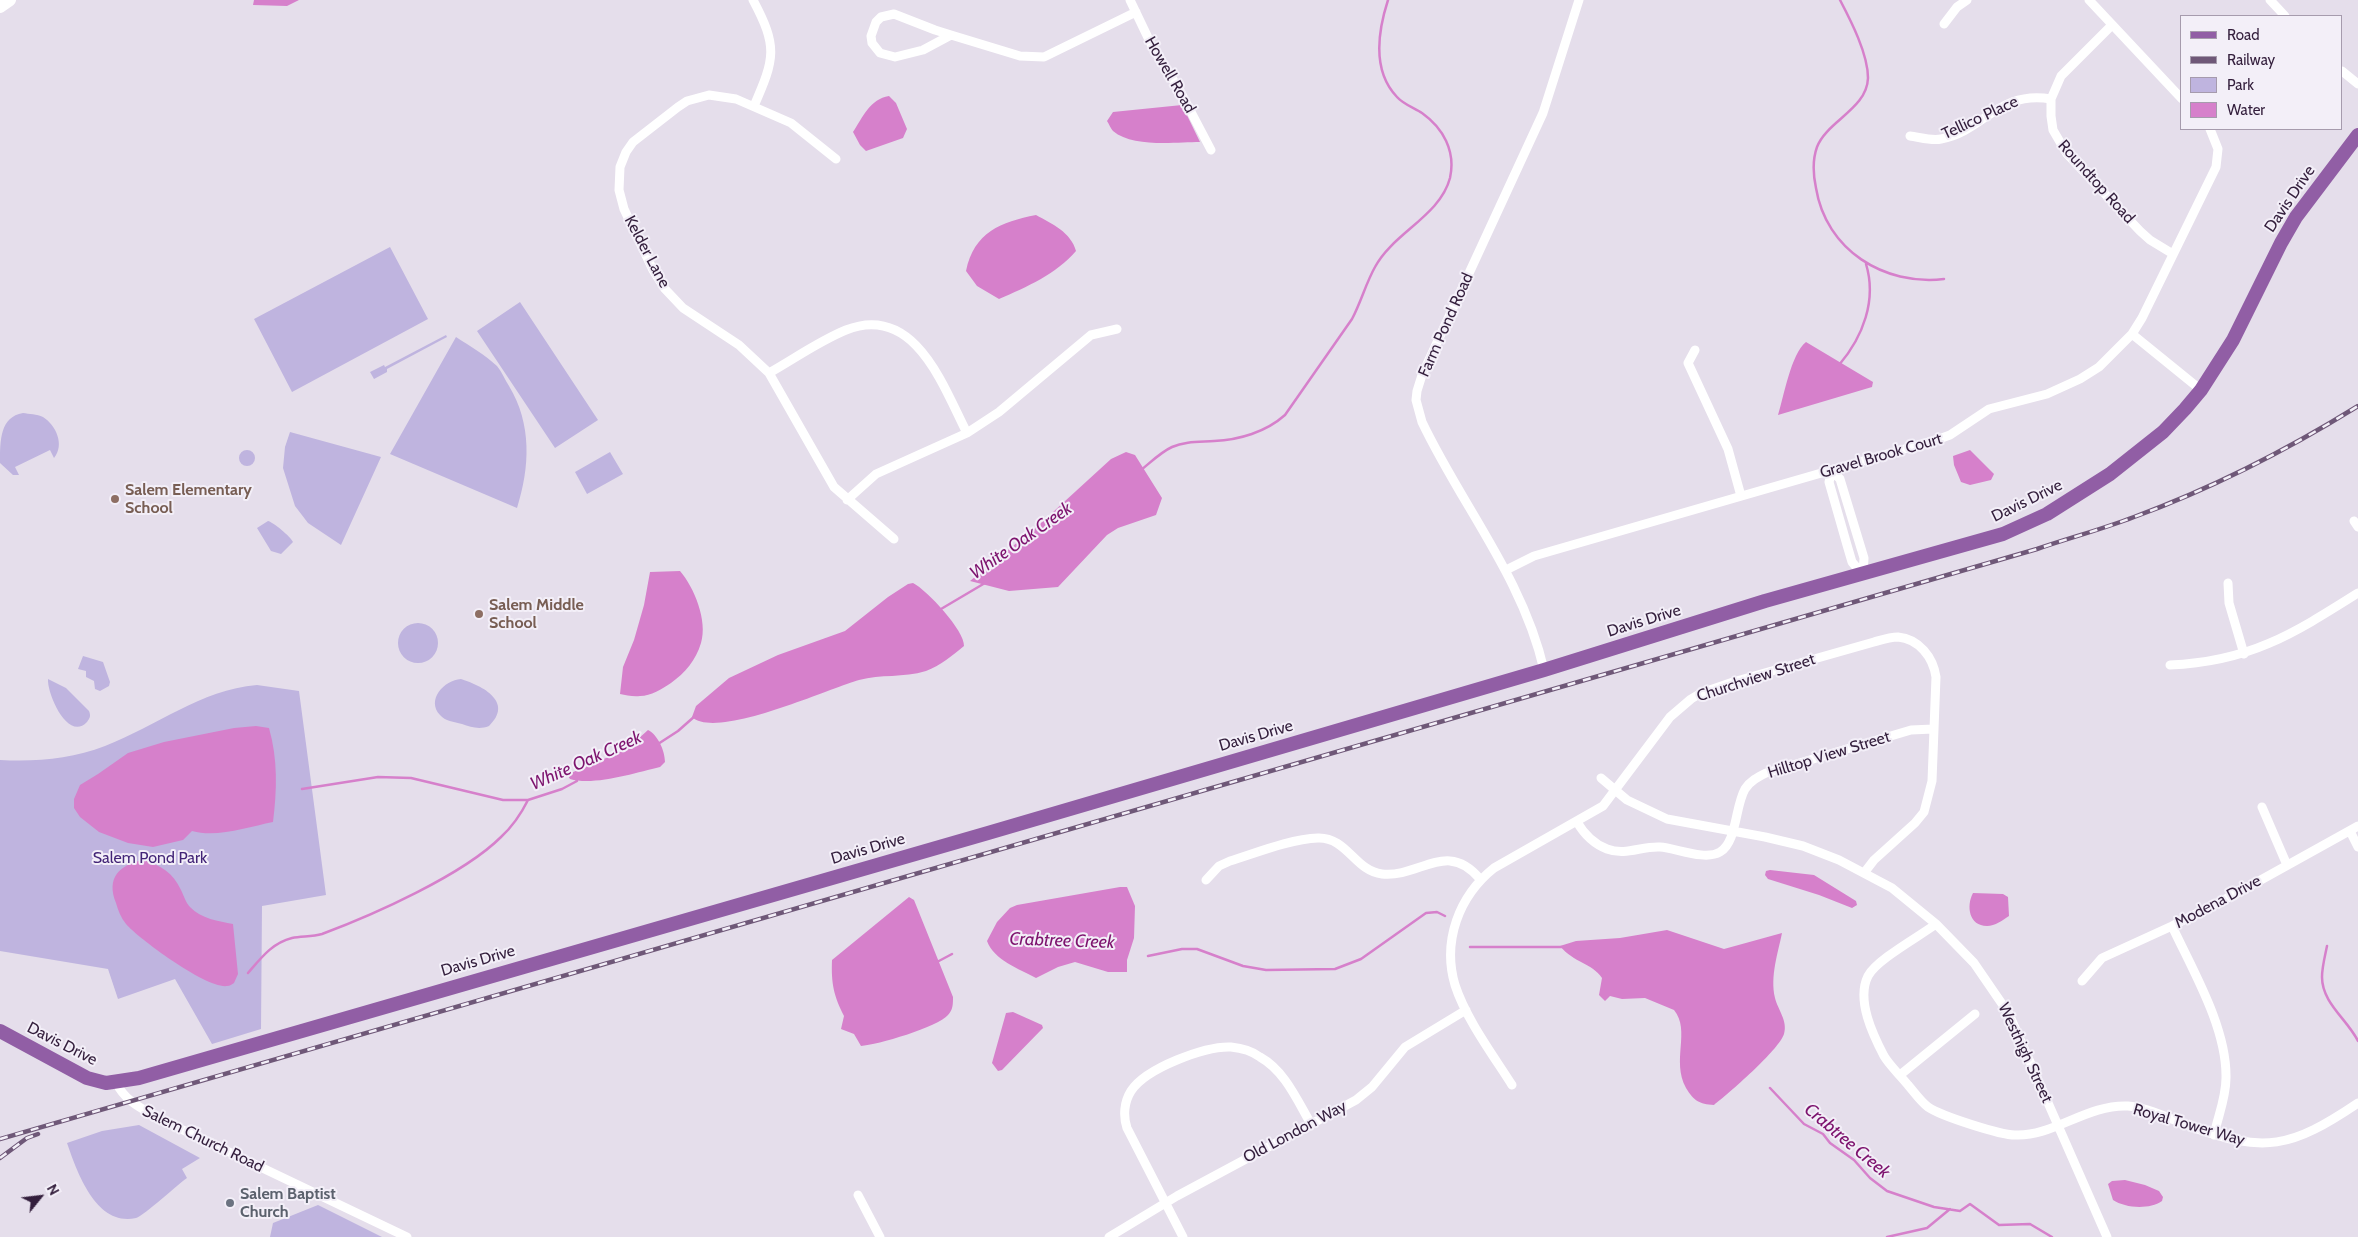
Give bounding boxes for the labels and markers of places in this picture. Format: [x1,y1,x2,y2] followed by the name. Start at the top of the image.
[125,480,252,518] place label: Salem Elementary School
[109,493,121,505] marker: Salem Elementary School
[489,595,584,633] place label: Salem Middle School
[473,608,485,620] marker: Salem Middle School
[240,1184,336,1222] place label: Salem Baptist Church
[224,1197,236,1209] marker: Salem Baptist Church

